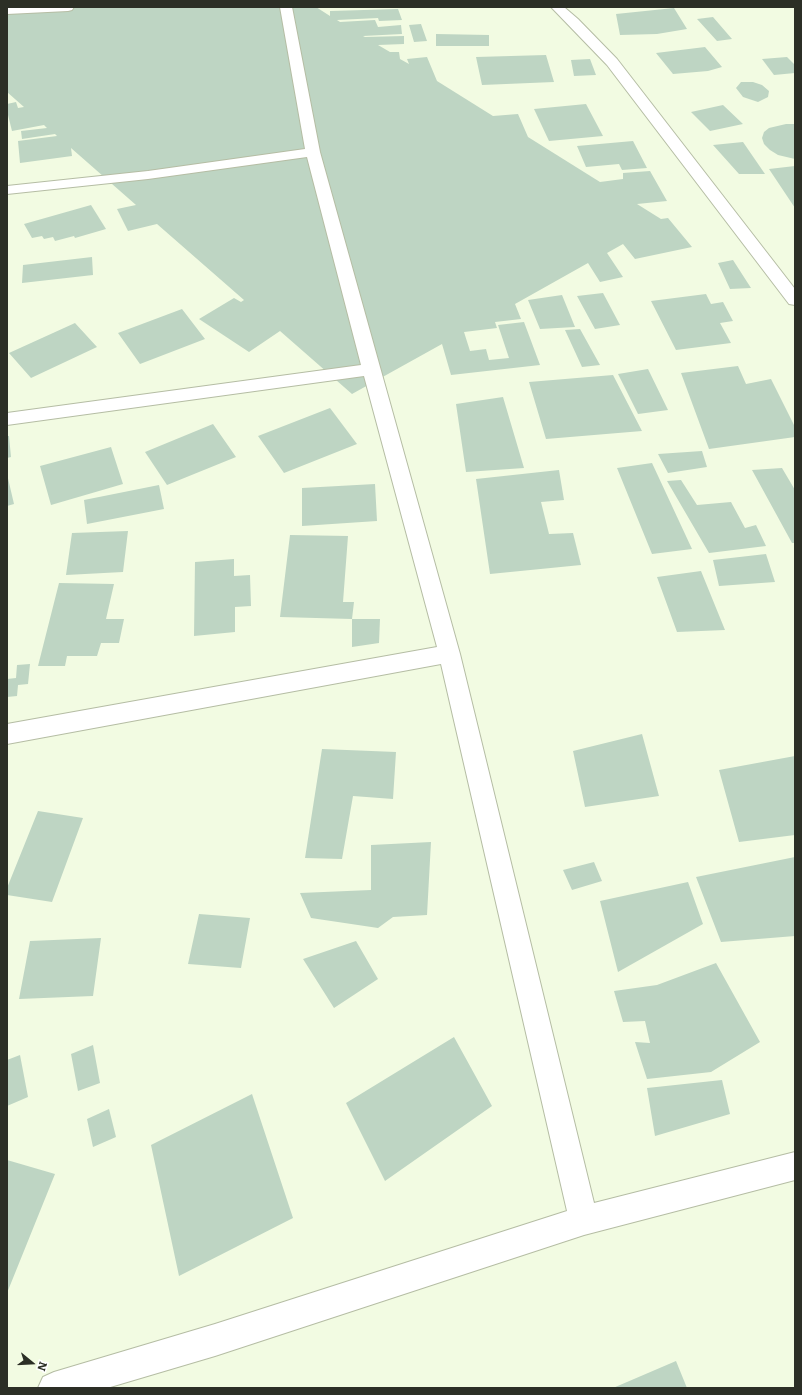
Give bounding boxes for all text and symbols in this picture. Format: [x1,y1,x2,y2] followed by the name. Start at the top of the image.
[12,1343,52,1383] north arrow
[34,1360,52,1374] text: N

